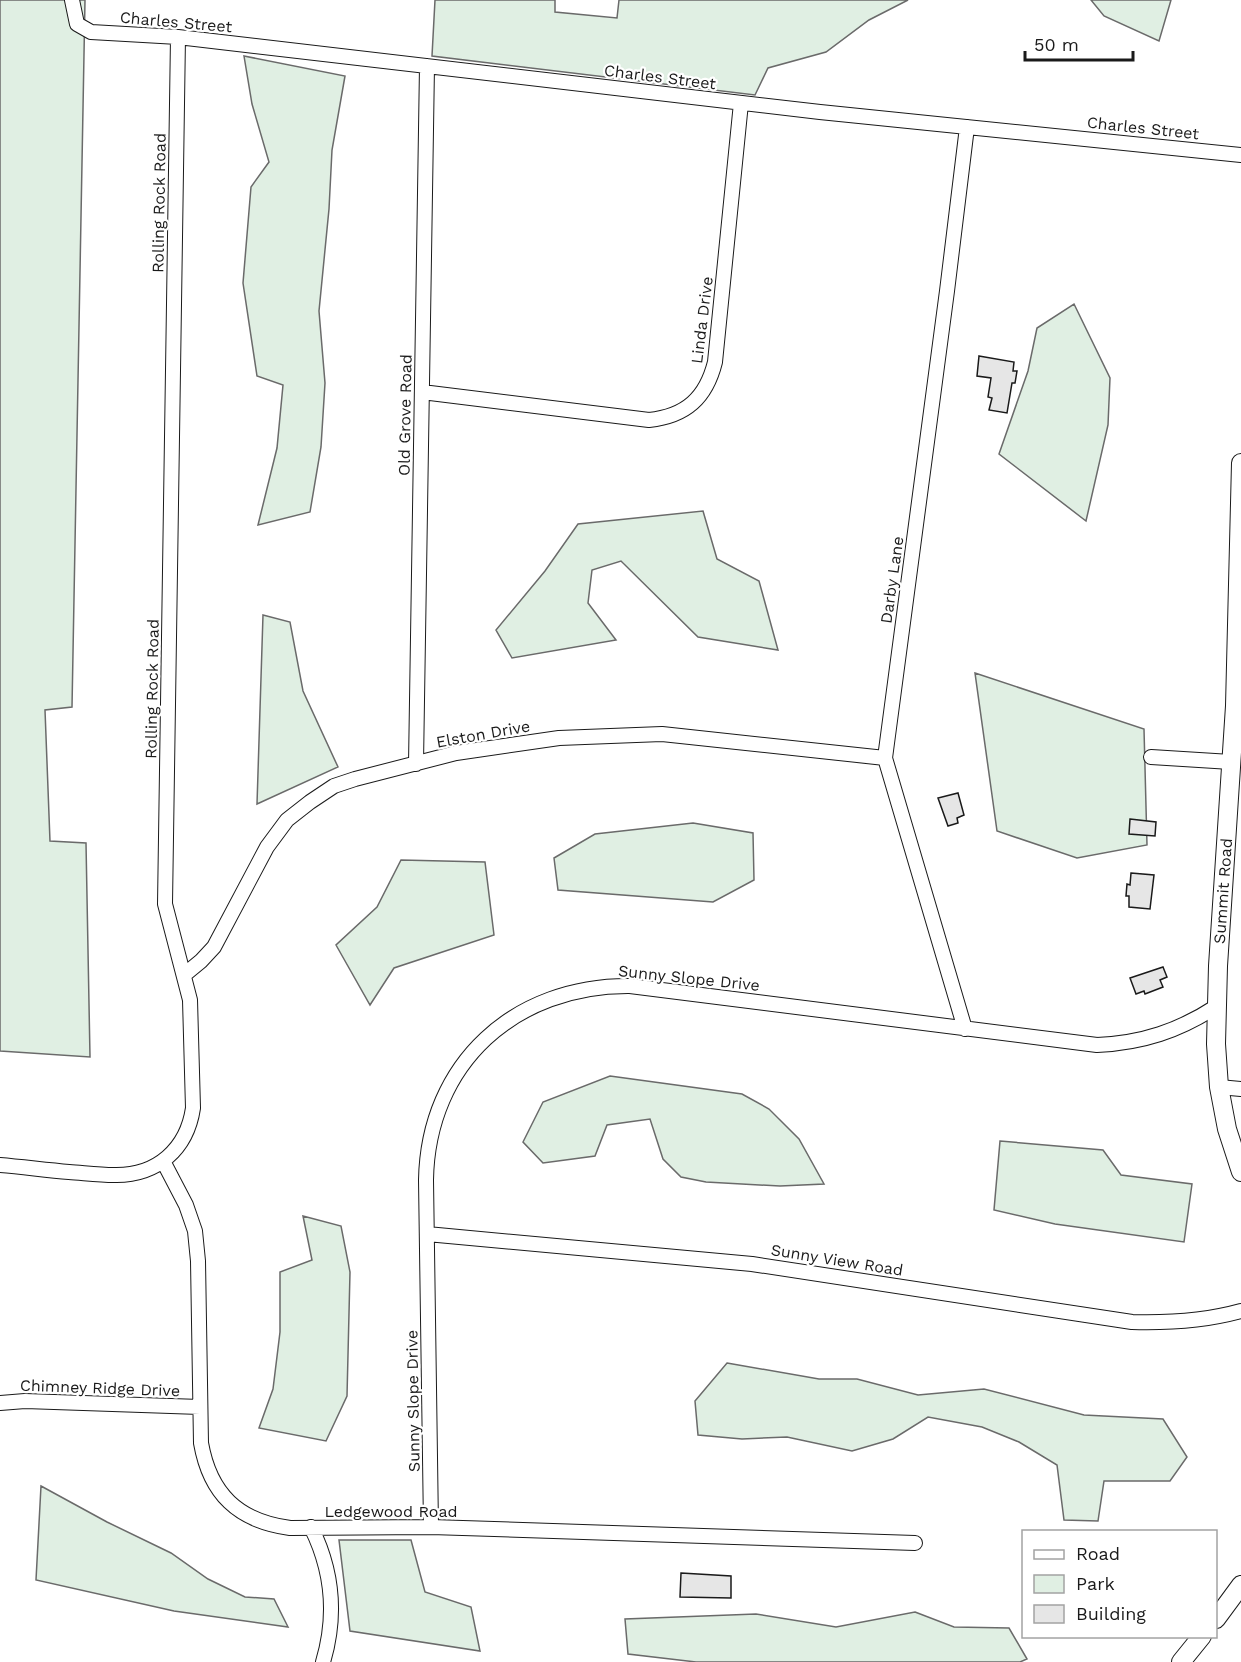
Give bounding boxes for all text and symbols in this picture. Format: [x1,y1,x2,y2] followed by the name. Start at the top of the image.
[119,8,233,36] street label: Charles Street
[1025,24,1133,62] scale bar
[1034,34,1079,55] text: 50 m
[603,61,717,93] street label: Charles Street
[1086,113,1200,143] street label: Charles Street
[148,133,170,273] street label: Rolling Rock Road
[687,275,717,365] street label: Linda Drive
[394,354,416,476] street label: Old Grove Road
[876,535,908,625] street label: Darby Lane
[141,619,163,759] street label: Rolling Rock Road
[435,716,531,752] street label: Elston Drive
[1210,837,1236,945] street label: Summit Road
[617,961,761,995] street label: Sunny Slope Drive
[770,1240,904,1280] street label: Sunny View Road
[402,1330,424,1472] street label: Sunny Slope Drive
[20,1376,180,1400] street label: Chimney Ridge Drive
[324,1502,458,1521] street label: Ledgewood Road
[1022,1530,1217,1638] legend
[1076,1543,1120,1564] text: Road
[1076,1573,1115,1594] text: Park
[1076,1603,1146,1624] text: Building

